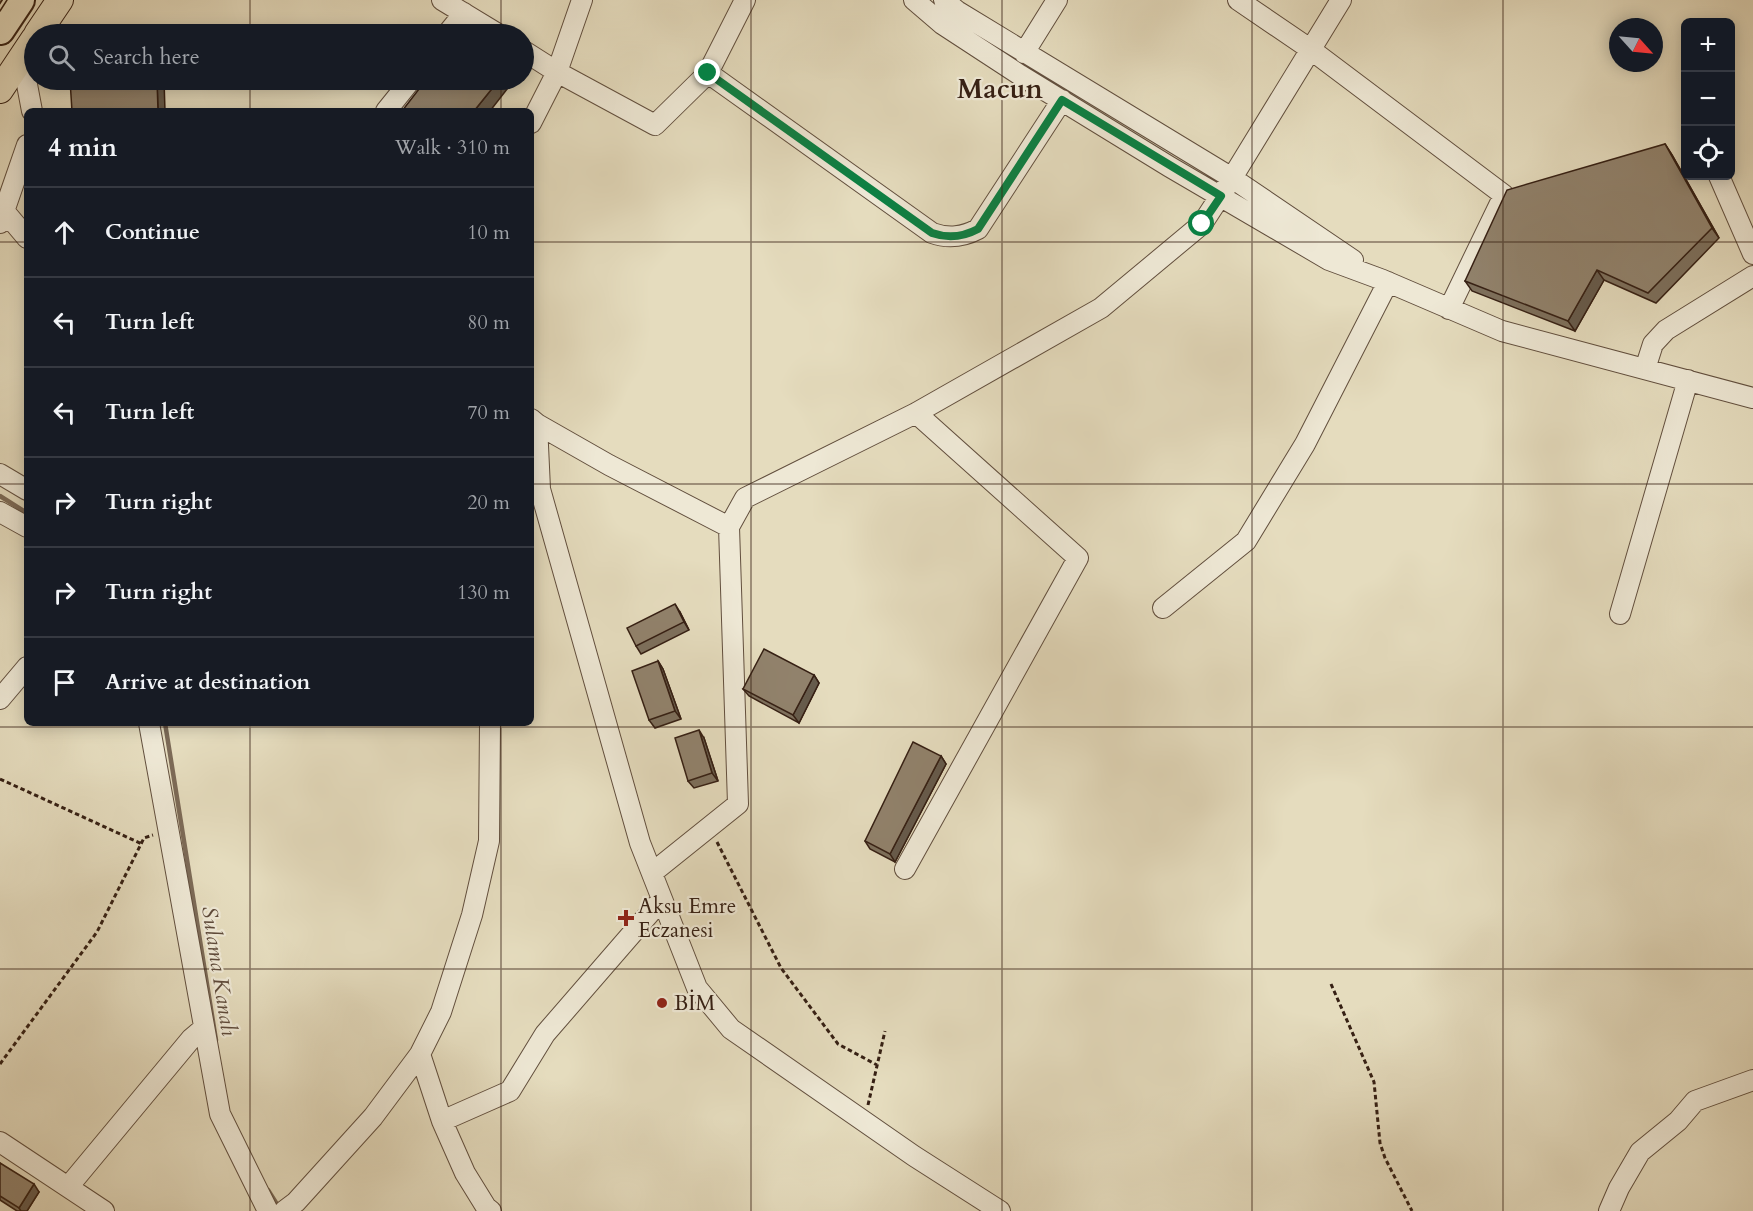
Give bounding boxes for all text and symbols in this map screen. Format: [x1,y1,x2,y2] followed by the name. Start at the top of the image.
[1609,18,1663,72] north arrow
[1681,18,1735,180] map controls
[1681,18,1735,72] button: +
[24,24,534,90] search box
[45,41,78,74] icon: search
[93,42,200,72] text: Search here
[694,59,720,85] route end
[957,71,1044,108] district label: Macun
[1681,72,1735,126] button: −
[1681,126,1735,180] button: locate
[48,130,117,165] text: 4 min
[395,134,510,161] text: Walk · 310 m
[1188,210,1214,236] route start
[48,216,81,249] icon: ahead
[105,217,200,247] text: Continue
[467,219,510,246] text: 10 m
[48,306,81,339] icon: left
[105,307,194,337] text: Turn left
[467,309,510,336] text: 80 m
[48,396,81,429] icon: left
[105,397,194,427] text: Turn left
[467,399,510,426] text: 70 m
[48,486,81,519] icon: right
[105,487,212,517] text: Turn right
[467,489,510,516] text: 20 m
[48,576,81,609] icon: right
[105,577,212,607] text: Turn right
[457,579,510,606] text: 130 m
[48,666,81,699] icon: arrive
[105,667,310,697] text: Arrive at destination
[638,892,736,945] place label: Aksu Emre Eczanesi
[194,904,244,1038] water label: Sulama Kanalı
[619,911,633,925] marker: Aksu Emre Eczanesi
[674,989,715,1018] place label: BİM
[655,996,669,1010] marker: BİM

